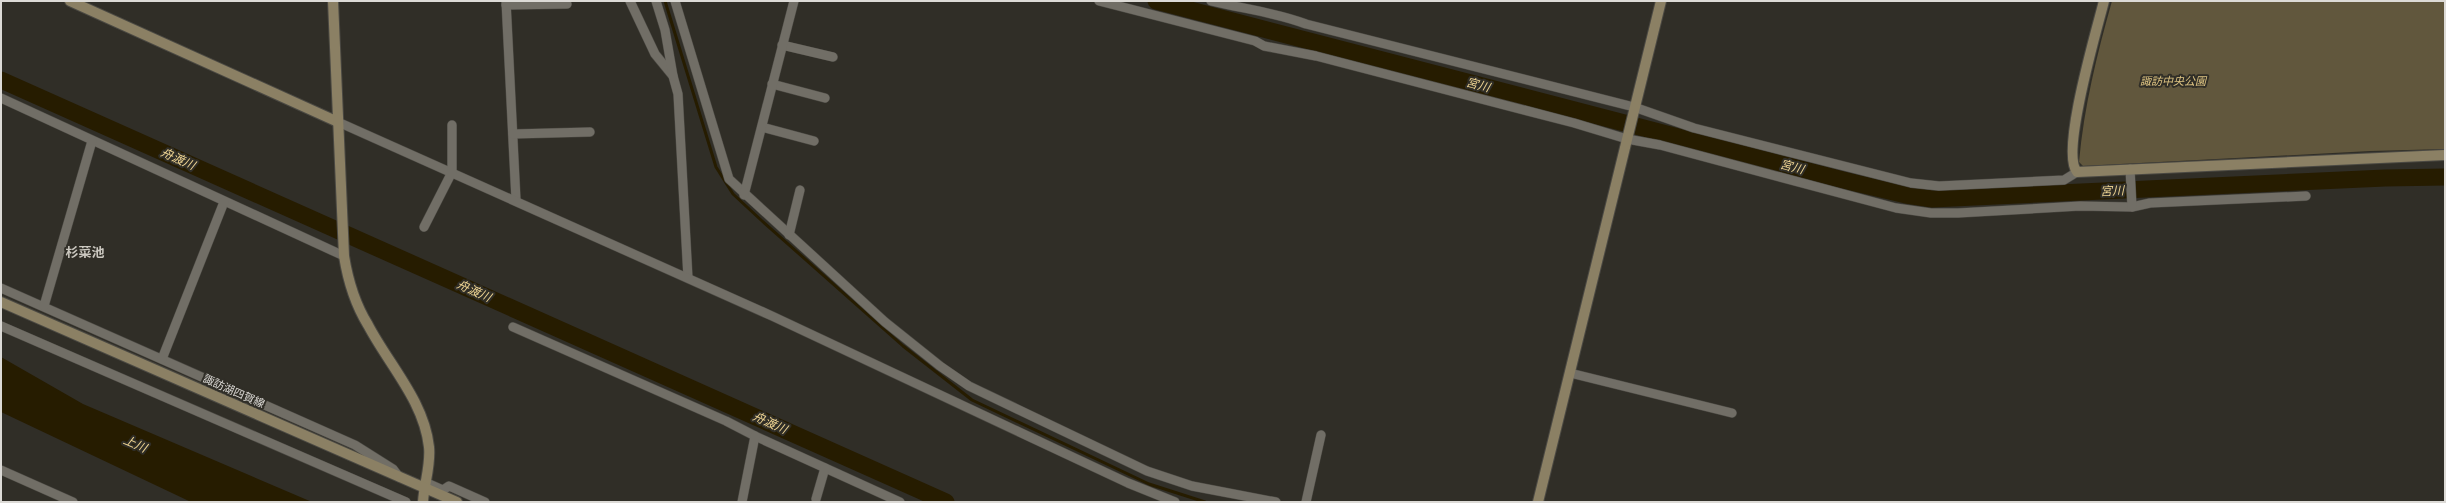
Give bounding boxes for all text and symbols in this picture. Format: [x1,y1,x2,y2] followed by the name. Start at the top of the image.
[1464,73,1494,96] water label: 宮川
[2140,73,2208,88] park label: 諏訪中央公園
[158,143,200,174] water label: 舟渡川
[1778,155,1808,178] water label: 宮川
[2100,182,2126,199] water label: 宮川
[65,243,105,261] district label: 杉菜池
[454,275,496,306] water label: 舟渡川
[201,370,267,411] street label: 諏訪湖四賀線
[750,407,792,438] water label: 舟渡川
[121,431,151,457] water label: 上川

